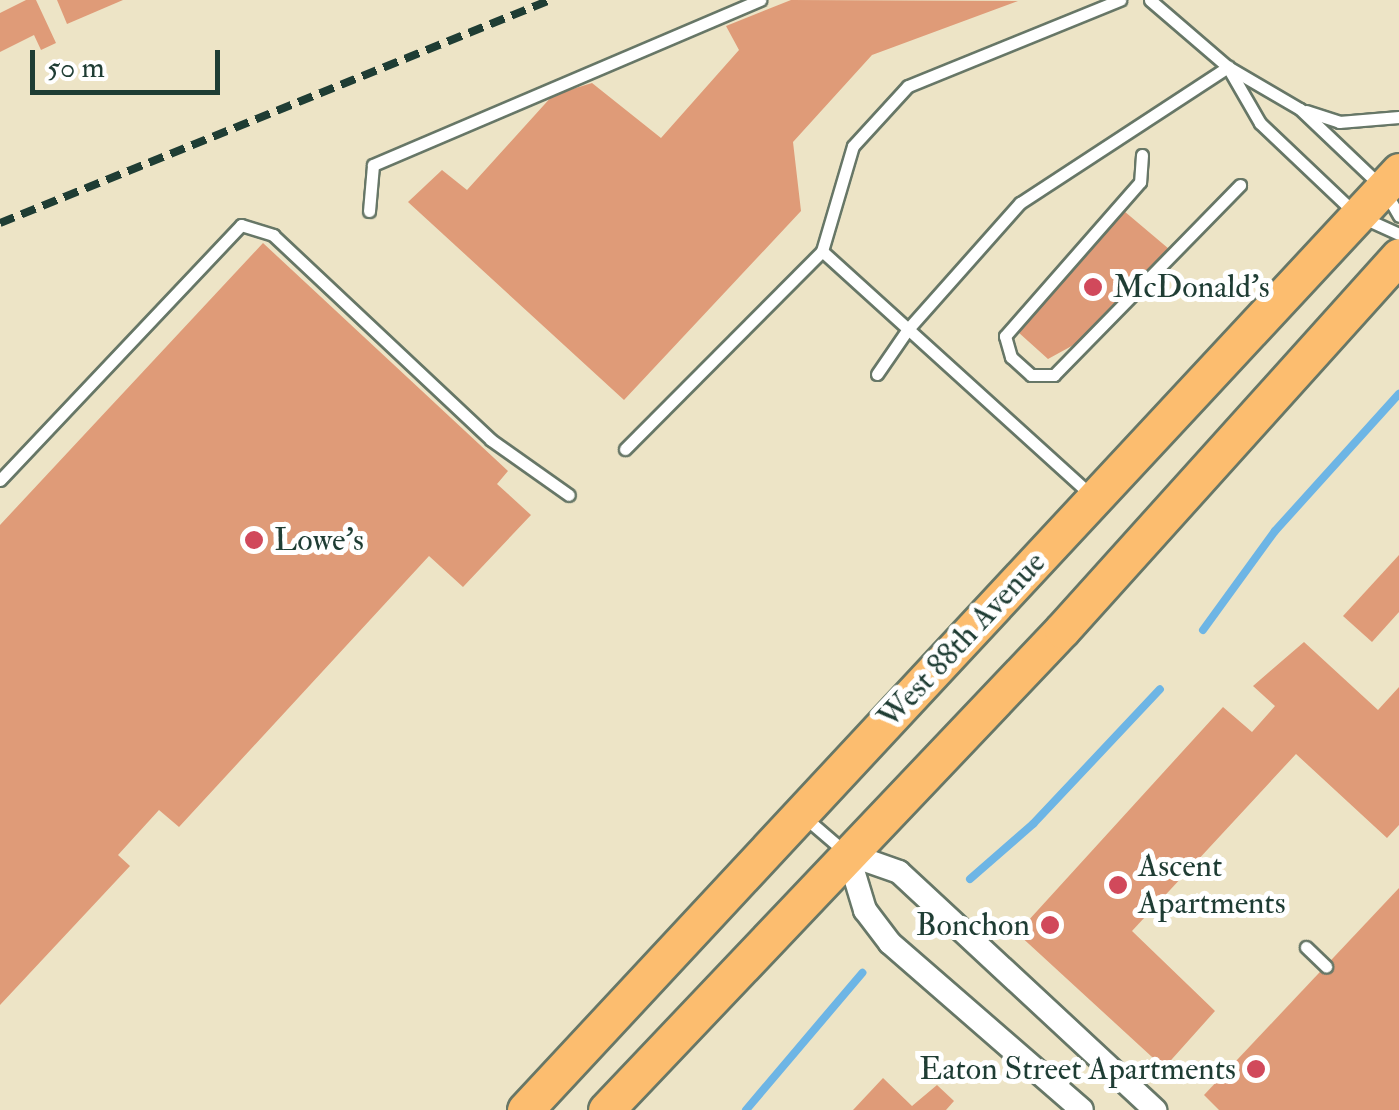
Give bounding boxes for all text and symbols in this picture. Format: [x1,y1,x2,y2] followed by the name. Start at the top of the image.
[35,30,225,92] scale bar
[47,49,105,86] text: 50 m
[1113,268,1270,306] place label: McDonald's
[1082,276,1104,298] marker: McDonald's
[274,521,364,559] place label: Lowe's
[243,529,265,551] marker: Lowe's
[870,544,1054,736] street label: West 88th Avenue
[1138,848,1286,923] place label: Ascent Apartments
[1107,874,1129,896] marker: Ascent Apartments
[916,906,1030,944] place label: Bonchon
[1039,914,1061,936] marker: Bonchon
[919,1050,1236,1088] place label: Eaton Street Apartments
[1245,1058,1267,1080] marker: Eaton Street Apartments

